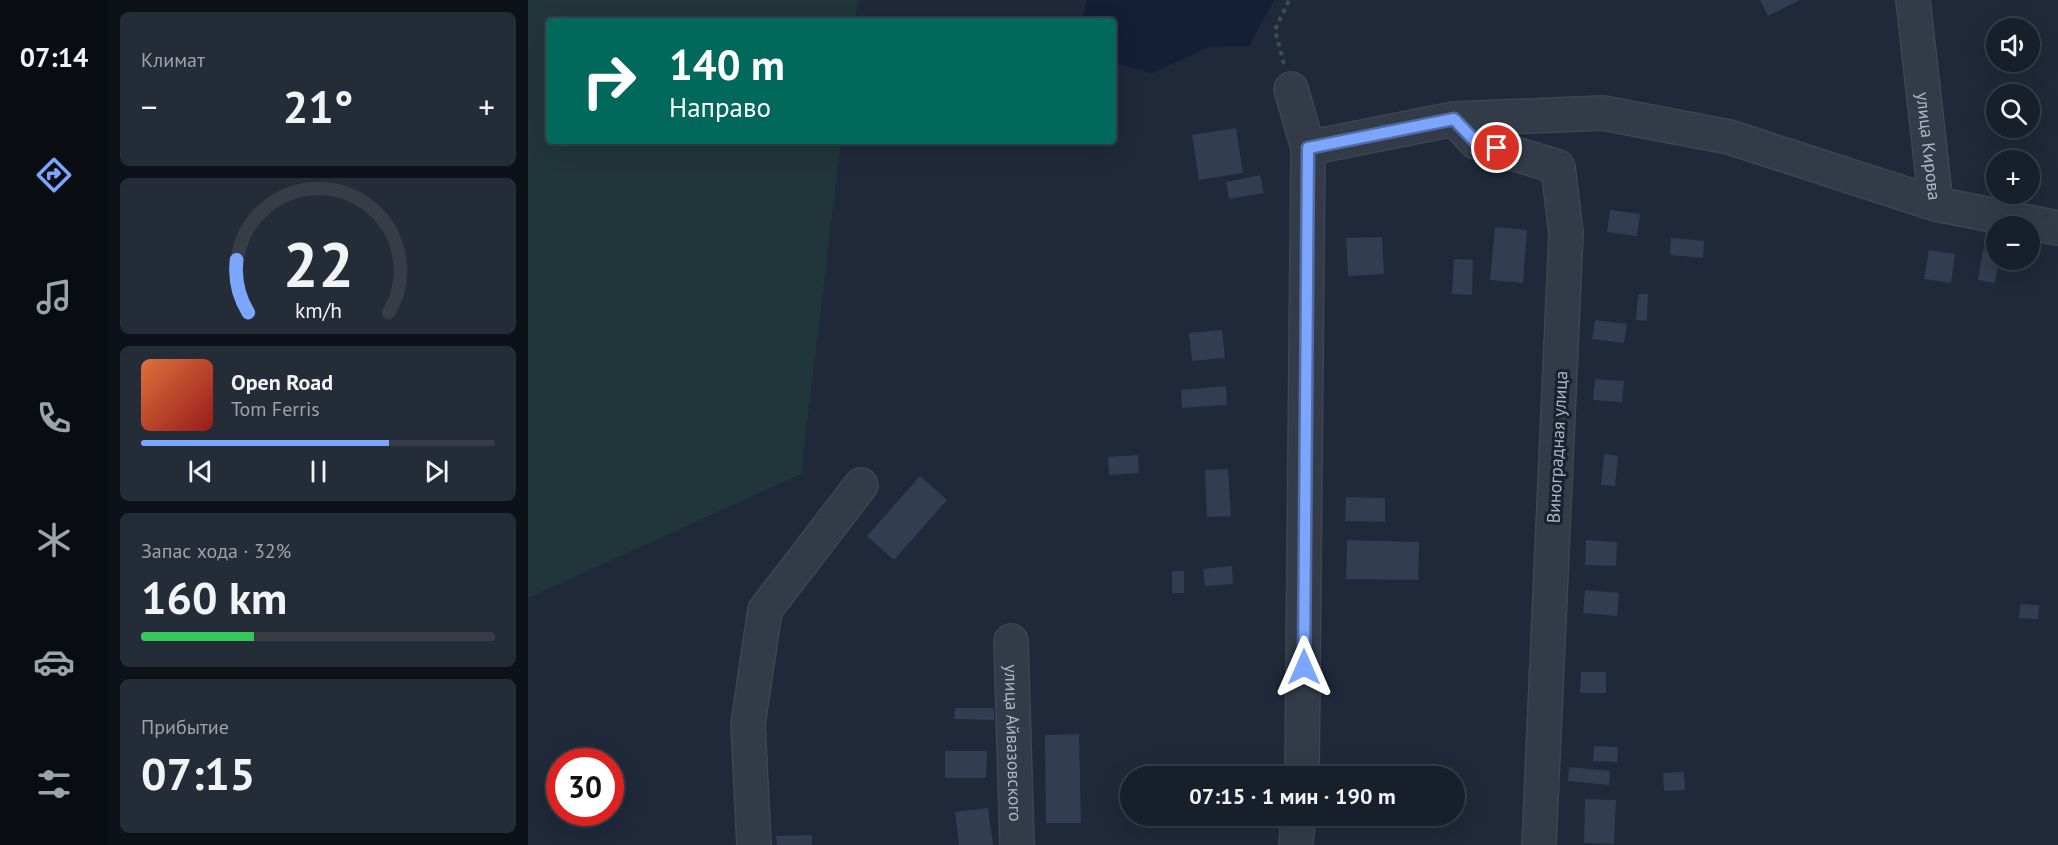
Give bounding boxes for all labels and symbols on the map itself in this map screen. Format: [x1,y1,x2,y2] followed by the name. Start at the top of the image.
[1912,91,1947,201] street label: улица Кирова
[1471,122,1522,173] pin
[1542,370,1572,524] street label: Виноградная улица
[1272,635,1336,699] position arrow
[1000,664,1028,822] street label: улица Айвазовского
[546,748,624,826] speed limit sign: 30

